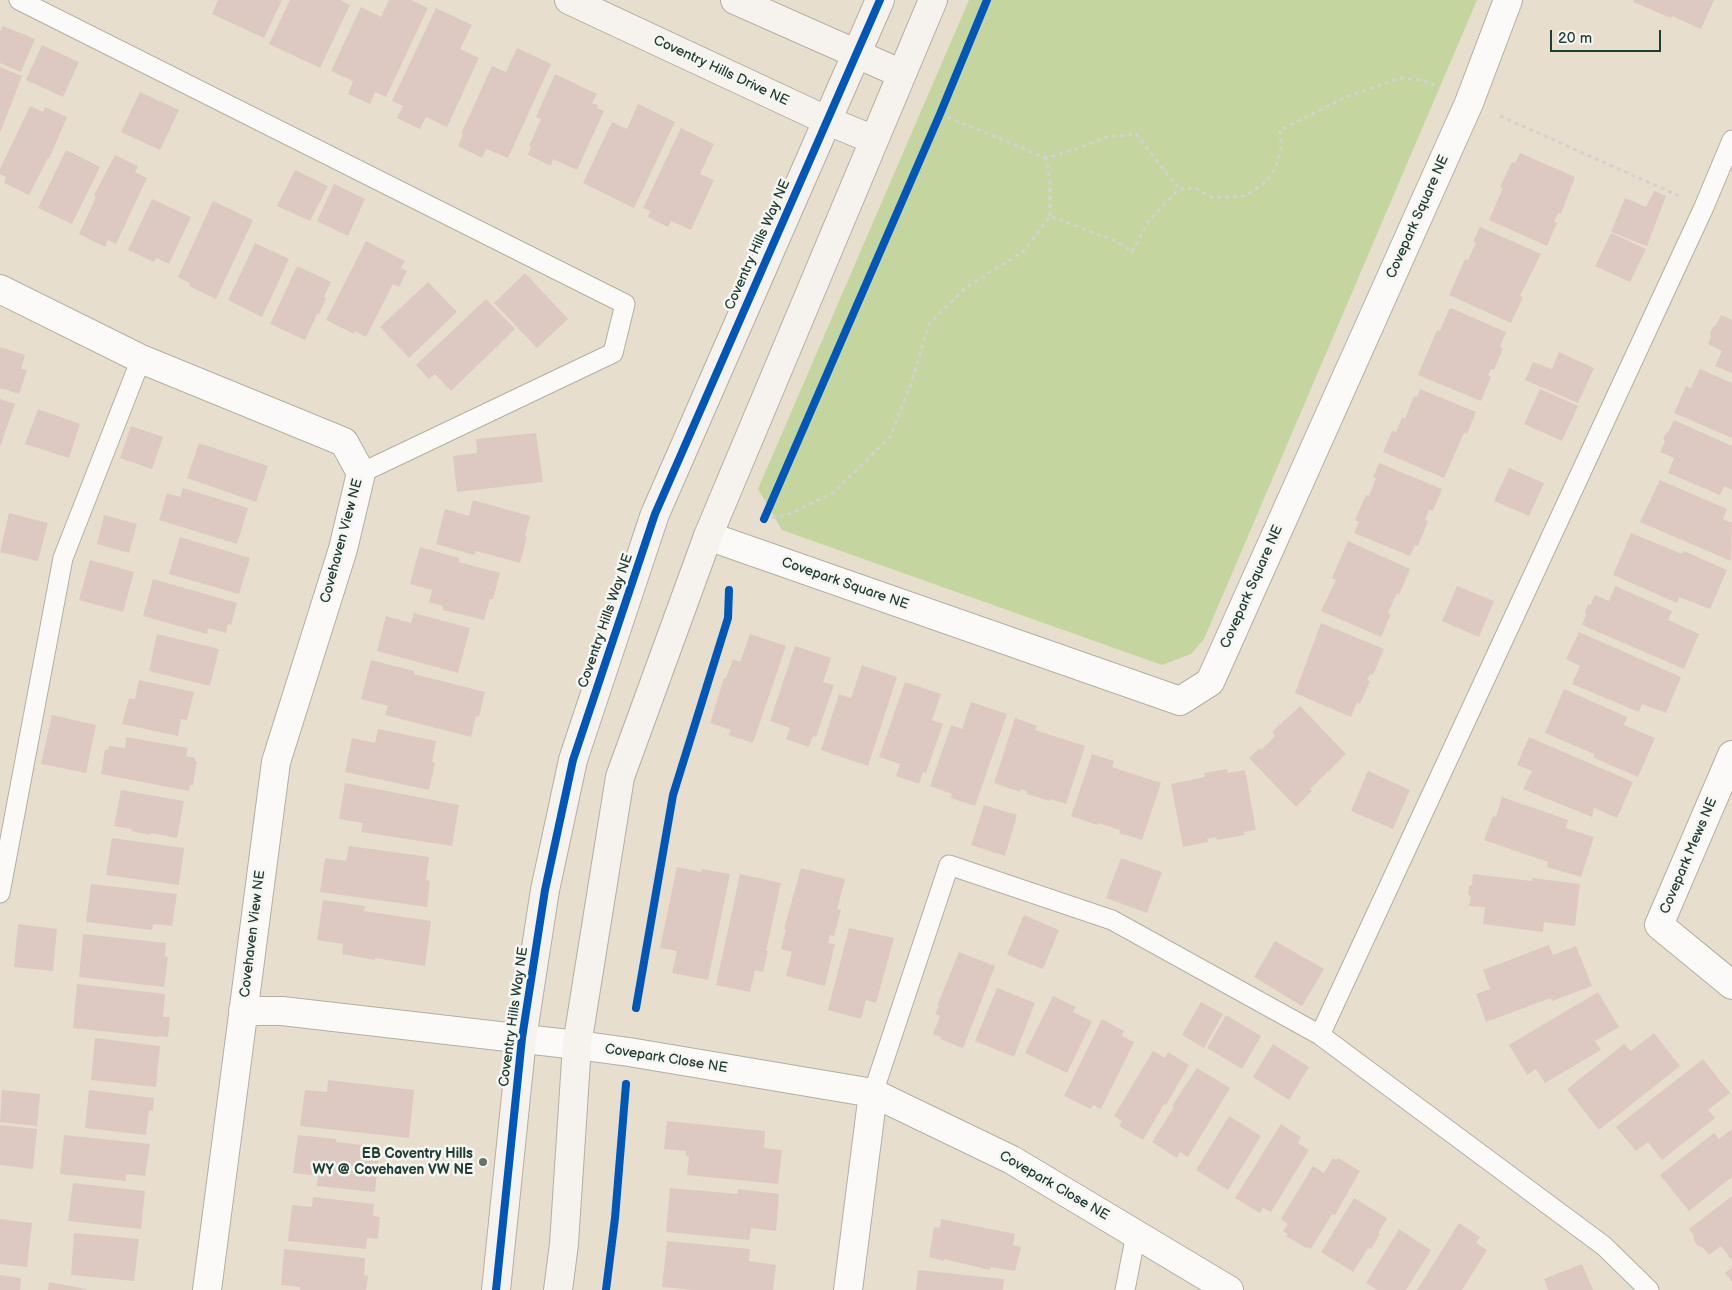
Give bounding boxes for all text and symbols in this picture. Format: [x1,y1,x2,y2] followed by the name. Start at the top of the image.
[1552,20,1663,52] scale bar
[1558,29,1592,48] text: 20 m
[651,32,791,110] street label: Coventry Hills Drive NE
[1383,153,1453,281] street label: Covepark Square NE
[722,177,794,313] street label: Coventry Hills Way NE
[317,477,367,605] street label: Covehaven View NE
[1217,523,1287,651] street label: Covepark Square NE
[575,552,637,690] street label: Coventry Hills Way NE
[779,554,911,614] street label: Covepark Square NE
[1657,795,1721,917] street label: Covepark Mews NE
[237,869,269,999] street label: Covehaven View NE
[496,946,532,1088] street label: Coventry Hills Way NE
[603,1041,729,1077] street label: Covepark Close NE
[313,1146,473,1178] place label: EB Coventry Hills WY @ Covehaven VW NE
[996,1148,1112,1224] street label: Covepark Close NE
[477,1156,489,1168] marker: EB Coventry Hills WY @ Covehaven VW NE

